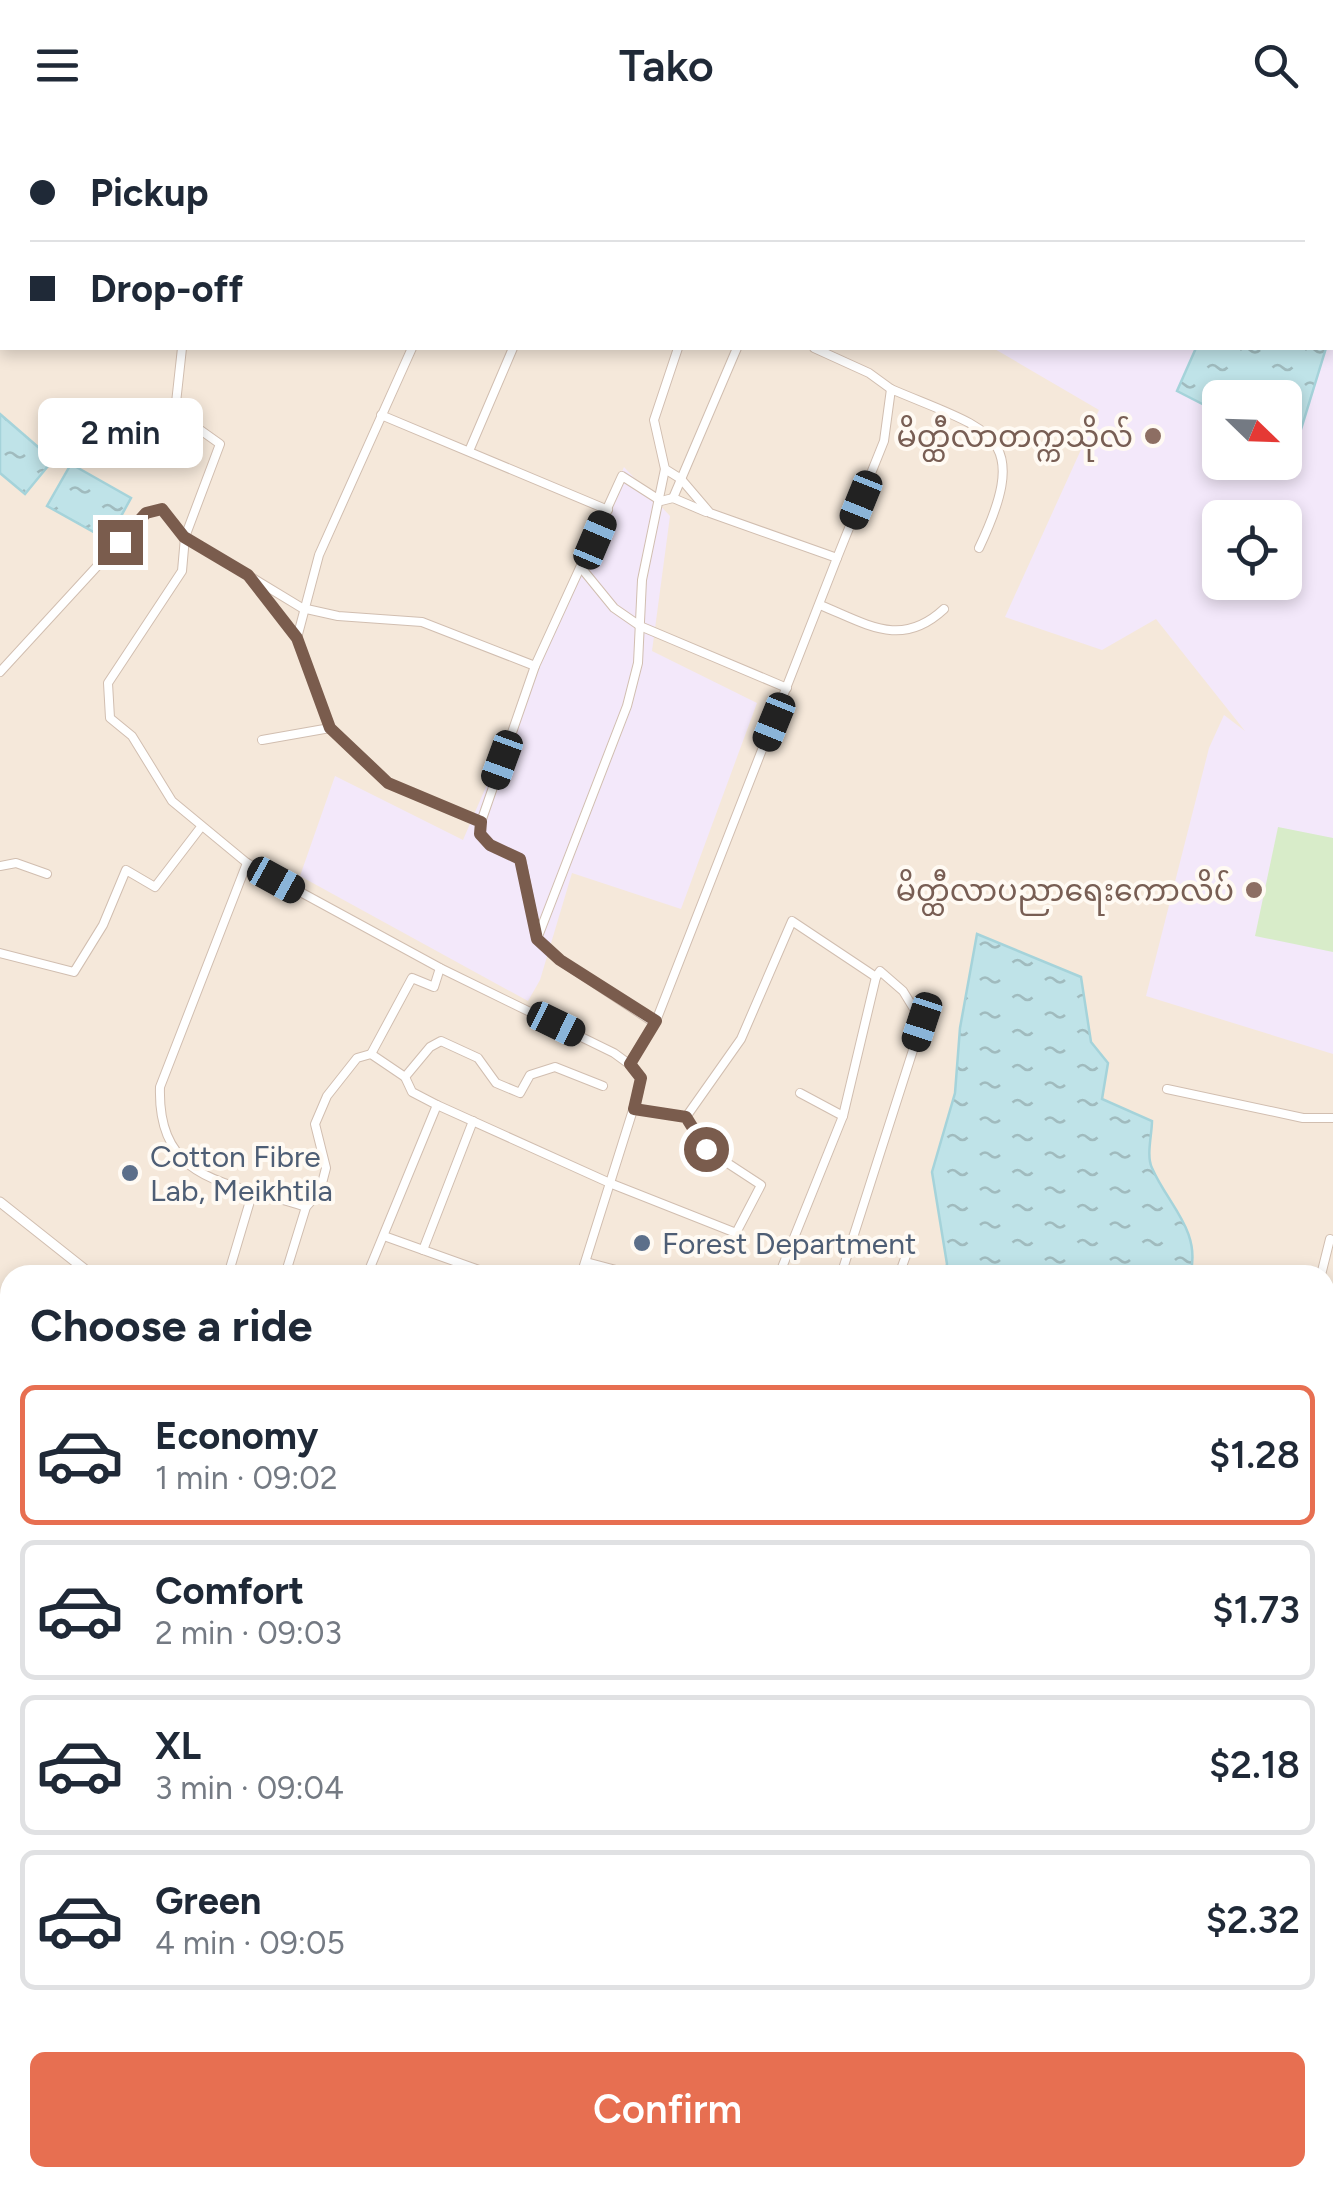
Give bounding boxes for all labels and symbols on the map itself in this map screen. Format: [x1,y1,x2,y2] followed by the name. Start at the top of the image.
[1202,380,1302,480] north arrow
[38,397,202,467] callout: 2 min
[897,415,1133,462] place label: မိတ္ထီလာတက္ကသိုလ်
[1142,425,1164,447] marker: မိတ္ထီလာတက္ကသိုလ်
[836,467,886,533] car
[569,507,621,573] car
[98,520,143,565] route end
[749,689,799,755] car
[478,727,526,793] car
[242,852,310,908] car
[896,869,1234,916] place label: မိတ္ထီလာပညာရေးကောလိပ်
[1243,879,1265,901] marker: မိတ္ထီလာပညာရေးကောလိပ်
[898,989,946,1055] car
[522,997,590,1051] car
[684,1127,729,1172] route start
[150,1138,333,1209] place label: Cotton Fibre Lab, Meikhtila
[119,1162,141,1184] marker: Cotton Fibre Lab, Meikhtila
[662,1225,916,1262] place label: Forest Department
[631,1232,653,1254] marker: Forest Department

